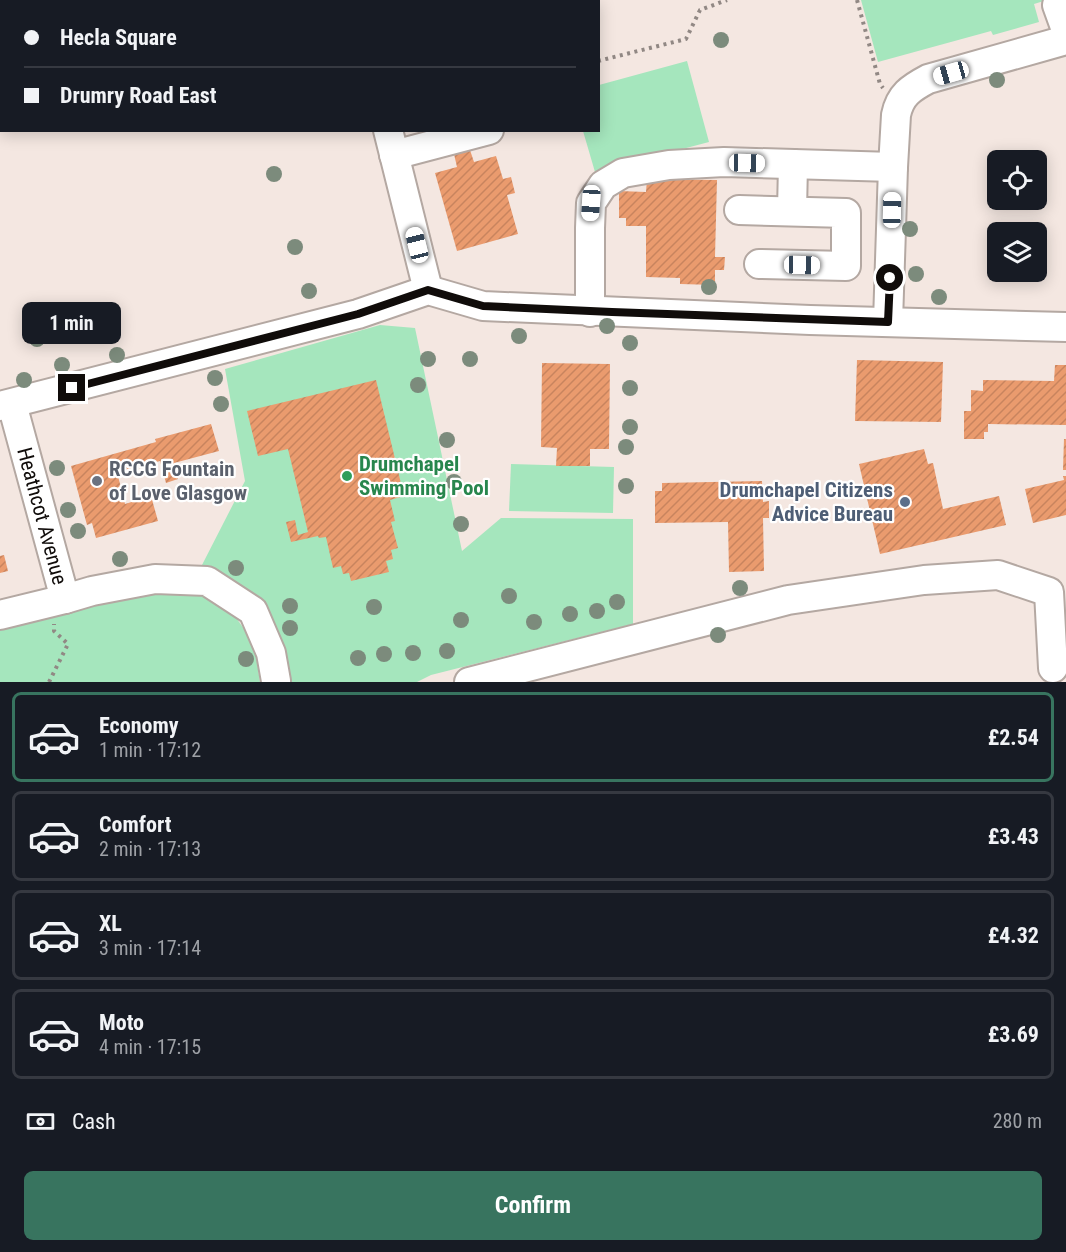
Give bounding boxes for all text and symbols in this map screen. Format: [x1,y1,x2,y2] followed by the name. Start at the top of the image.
[60,25,177,50] text: Hecla Square
[931,59,971,87] car
[60,83,217,108] text: Drumry Road East
[987,150,1047,282] map controls
[987,150,1047,210] button: locate
[729,154,765,172] car
[581,184,601,222] car
[883,192,901,228] car
[987,222,1047,282] button: layers
[404,225,430,265] car
[784,256,820,274] car
[876,264,903,291] route start
[22,301,122,343] callout: 1 min
[49,311,94,335] text: 1 min
[58,374,85,401] route end
[12,445,72,587] street label: Heathcot Avenue
[359,452,489,500] place label: Drumchapel Swimming Pool
[109,457,247,505] place label: RCCG Fountain of Love Glasgow
[340,469,354,483] marker: Drumchapel Swimming Pool
[90,474,104,488] marker: RCCG Fountain of Love Glasgow
[720,478,893,526] place label: Drumchapel Citizens Advice Bureau
[898,495,912,509] marker: Drumchapel Citizens Advice Bureau
[27,710,81,764] icon: car
[99,713,179,738] text: Economy
[988,725,1039,750] text: £2.54
[99,738,201,762] text: 1 min · 17:12
[27,809,81,863] icon: car
[99,812,172,837] text: Comfort
[988,824,1039,849] text: £3.43
[99,837,201,861] text: 2 min · 17:13
[27,908,81,962] icon: car
[99,911,122,936] text: XL
[988,923,1039,948] text: £4.32
[99,936,201,960] text: 3 min · 17:14
[27,1007,81,1061] icon: car
[99,1010,144,1035] text: Moto
[988,1022,1039,1047] text: £3.69
[99,1035,201,1059] text: 4 min · 17:15
[24,1105,57,1138] icon: cash
[72,1109,116,1134] text: Cash
[993,1109,1042,1133] text: 280 m
[24,1171,1042,1240] button: Confirm

